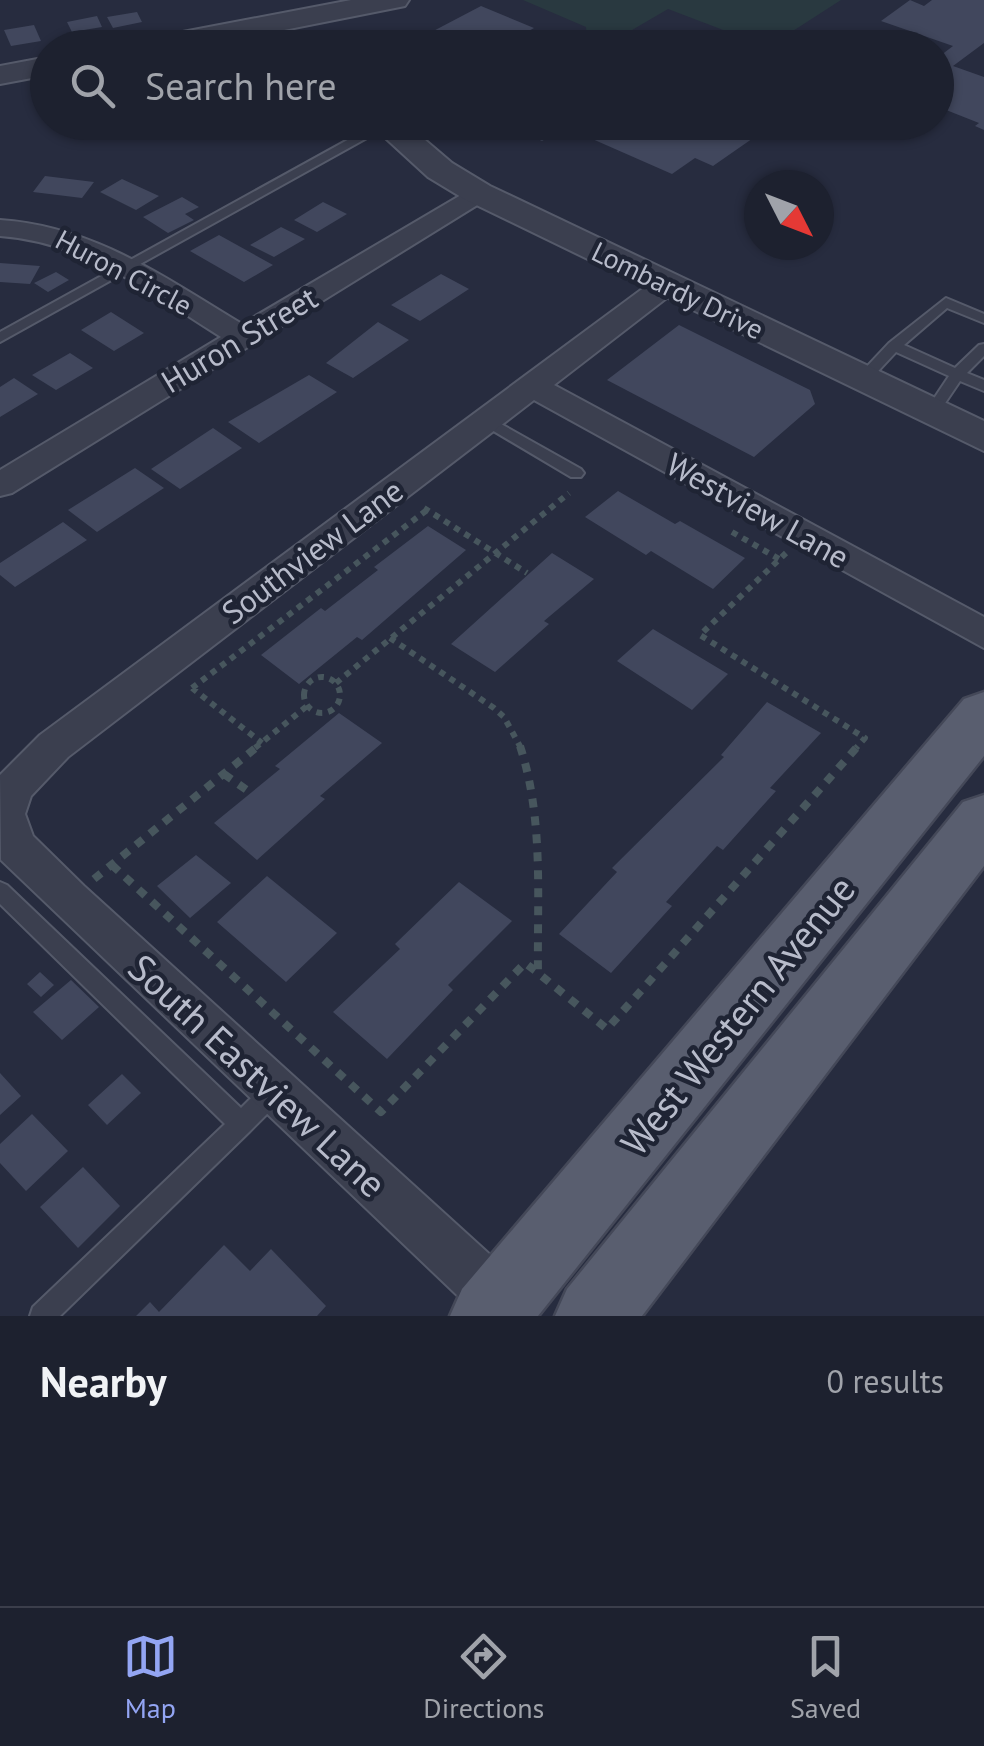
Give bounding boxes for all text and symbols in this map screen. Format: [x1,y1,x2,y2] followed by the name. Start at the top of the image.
[30,30,954,140] search box
[65,58,120,113] icon: search
[145,61,337,110] text: Search here
[744,170,834,260] north arrow
[49,221,199,323] street label: Huron Circle
[586,233,770,347] street label: Lombardy Drive
[153,276,325,402] street label: Huron Street
[659,443,857,577] street label: Westview Lane
[213,469,411,633] street label: Southview Lane
[609,865,865,1165] street label: West Western Avenue
[119,943,397,1207] street label: South Eastview Lane
[40,1354,167,1409] text: Nearby
[826,1360,944,1402] text: 0 results
[123,1629,178,1726] tab: Map
[423,1629,544,1726] tab: Directions
[790,1629,861,1726] tab: Saved

